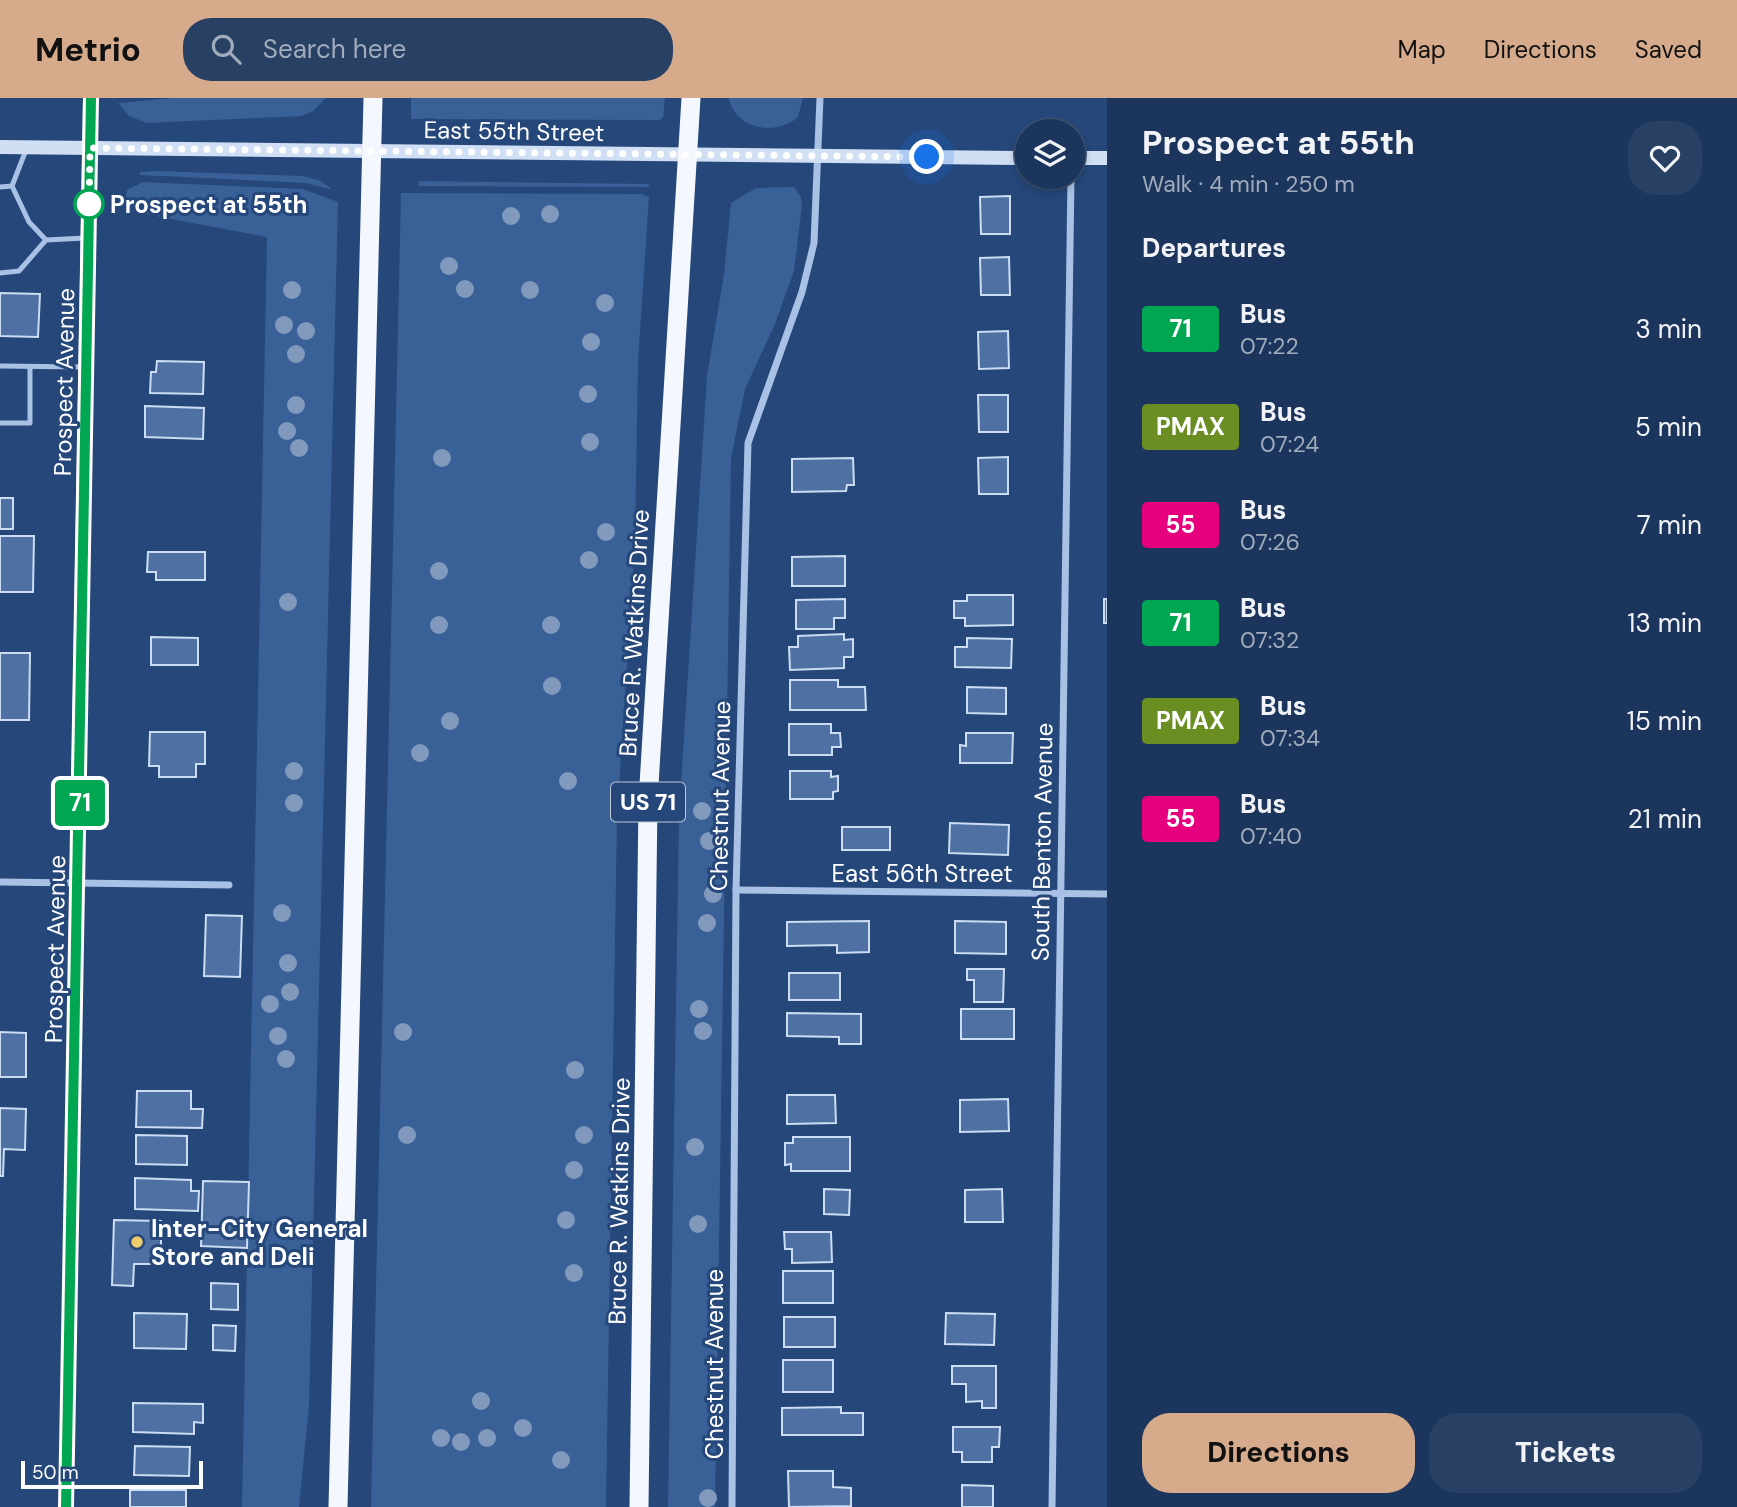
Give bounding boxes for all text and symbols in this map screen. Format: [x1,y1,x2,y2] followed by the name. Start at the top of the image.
[183,18,673,81] search box
[35,28,141,71] text: Metrio
[207,30,245,68] icon: search
[263,32,406,66] text: Search here
[1398,34,1446,65] text: Map
[1484,34,1597,65] text: Directions
[1635,34,1702,65] text: Saved
[423,114,605,148] street label: East 55th Street
[1015,119,1085,189] map controls
[1015,119,1085,189] button: layers
[1142,121,1415,164] text: Prospect at 55th
[1628,121,1702,195] button: heart
[909,139,944,174] your location
[1142,169,1355,199] text: Walk · 4 min · 250 m
[74,189,104,219] marker: Prospect at 55th
[110,189,307,220] place label: Prospect at 55th
[1142,231,1286,265] text: Departures
[47,288,81,476] street label: Prospect Avenue
[1240,297,1286,331] text: Bus
[1635,312,1702,346] text: 3 min
[1169,313,1192,344] text: 71
[1240,331,1299,361] text: 07:22
[1260,395,1307,429] text: Bus
[1635,410,1702,444] text: 5 min
[1156,411,1225,442] text: PMAX
[1260,429,1319,459] text: 07:24
[1240,493,1286,527] text: Bus
[1637,508,1702,542] text: 7 min
[612,509,656,757] street label: Bruce R. Watkins Drive
[1166,509,1195,540] text: 55
[1240,527,1300,557] text: 07:26
[1240,591,1286,625] text: Bus
[1627,606,1702,640] text: 13 min
[1169,607,1192,638] text: 71
[1240,625,1299,655] text: 07:32
[1260,689,1307,723] text: Bus
[703,701,737,891] street label: Chestnut Avenue
[1627,704,1702,738] text: 15 min
[1156,705,1225,736] text: PMAX
[1024,723,1060,961] street label: South Benton Avenue
[1260,723,1320,753] text: 07:34
[48,780,112,826] line badge: 71
[611,782,685,822] road number: US 71
[69,787,91,818] text: 71
[1240,787,1286,821] text: Bus
[1628,802,1702,836] text: 21 min
[1166,803,1195,834] text: 55
[1240,821,1302,851] text: 07:40
[38,855,72,1043] street label: Prospect Avenue
[831,858,1013,889] street label: East 56th Street
[601,1077,637,1325] street label: Bruce R. Watkins Drive
[151,1213,368,1272] place label: Inter-City General Store and Deli
[129,1234,145,1250] marker: Inter-City General Store and Deli
[699,1269,730,1459] street label: Chestnut Avenue
[1142,1413,1415,1493] button: Directions
[1429,1413,1702,1493] button: Tickets
[21,1458,203,1490] scale bar
[32,1460,79,1485] text: 50 m

